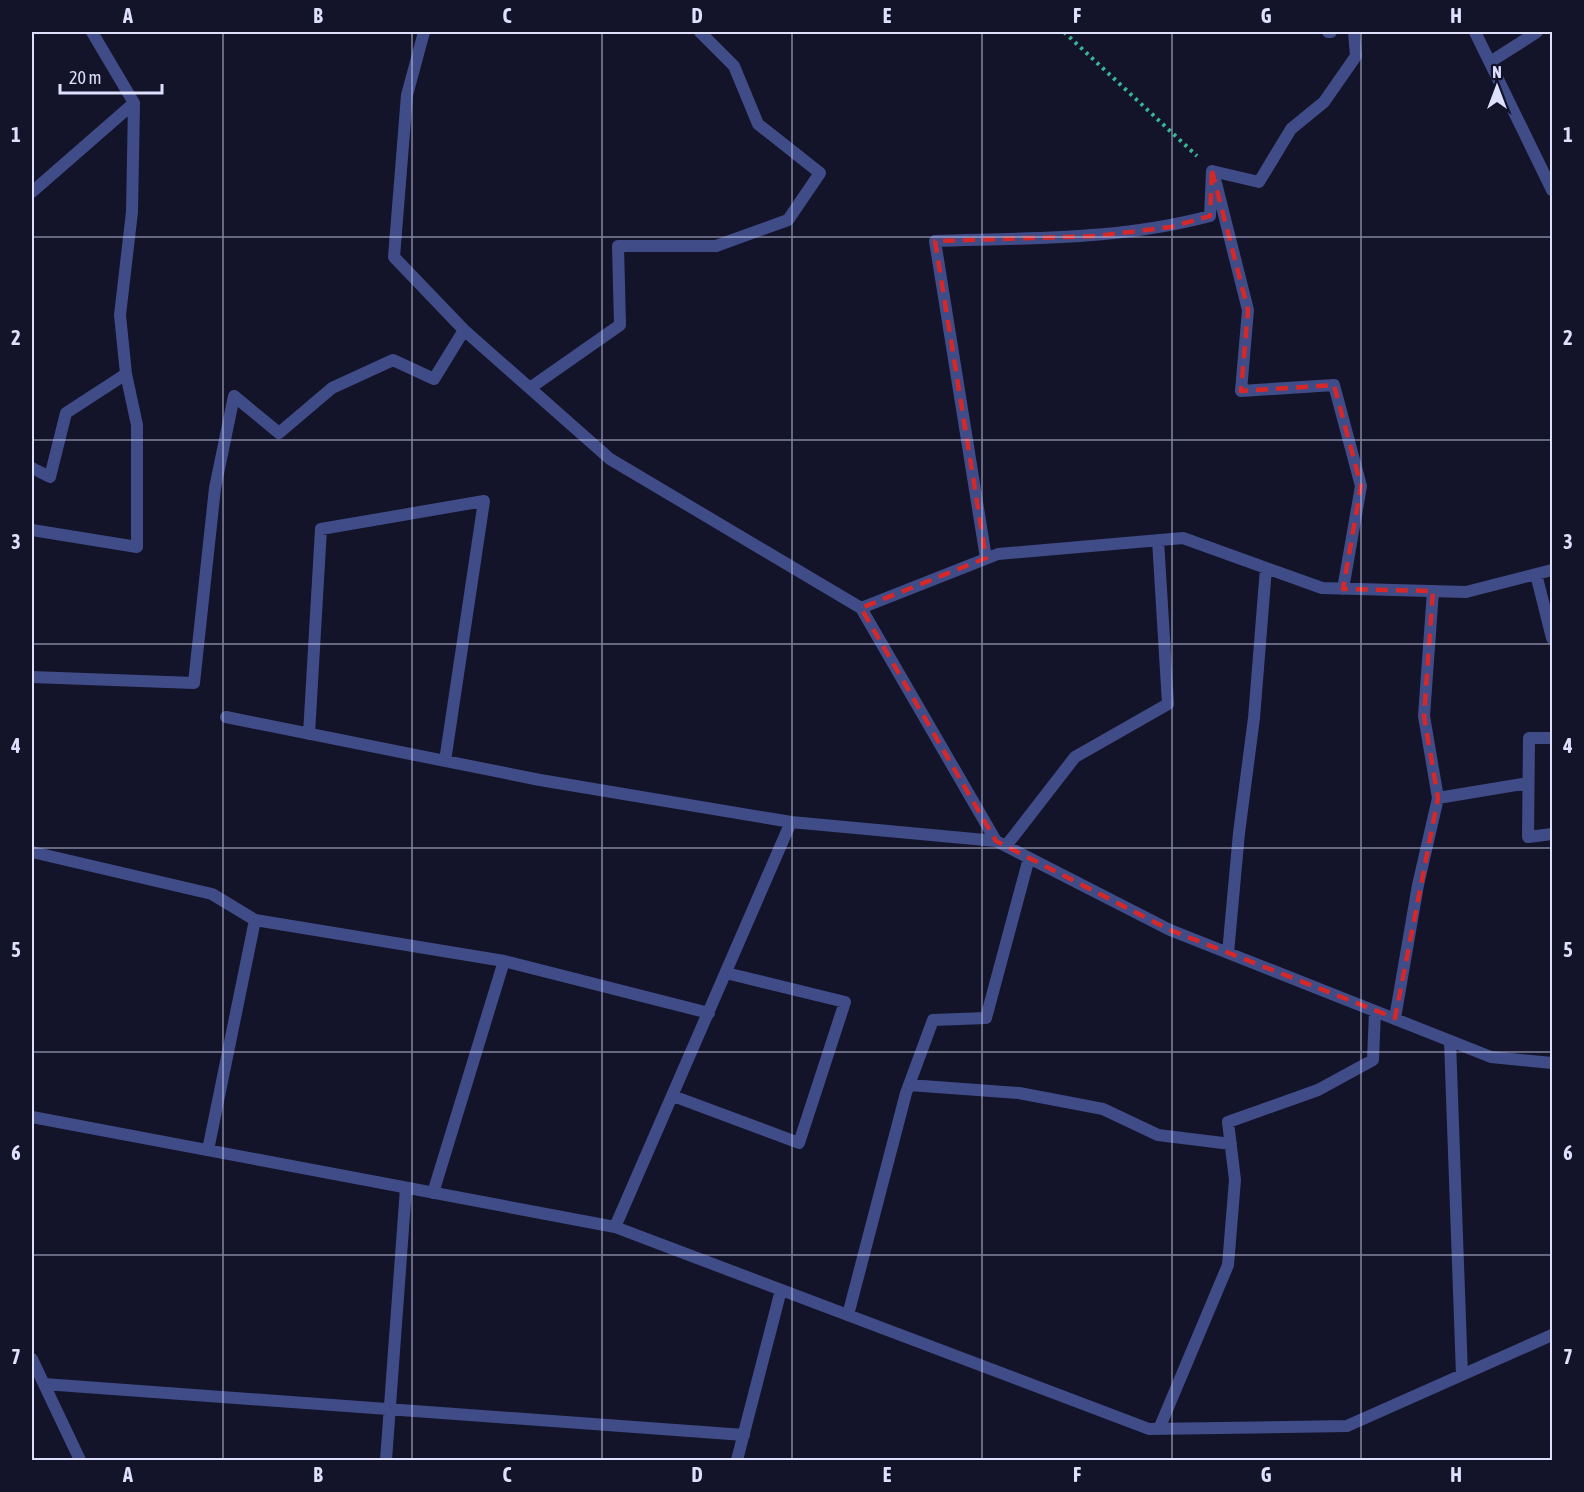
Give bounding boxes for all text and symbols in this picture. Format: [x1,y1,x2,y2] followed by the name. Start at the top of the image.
[122,4,133,27] text: A
[313,4,323,27] text: B
[503,4,512,27] text: C
[691,4,703,27] text: D
[883,4,892,27] text: E
[1073,4,1081,27] text: F
[1261,4,1272,27] text: G
[1450,4,1462,27] text: H
[60,57,162,95] scale bar
[1467,57,1527,117] north arrow
[1492,63,1502,81] text: N
[69,67,101,88] text: 20 m
[11,123,21,146] text: 1
[1563,123,1573,146] text: 1
[11,326,21,349] text: 2
[1563,326,1573,349] text: 2
[11,530,21,553] text: 3
[1563,530,1573,553] text: 3
[10,734,21,757] text: 4
[1562,734,1573,757] text: 4
[11,938,21,961] text: 5
[1563,938,1573,961] text: 5
[11,1141,21,1164] text: 6
[1563,1141,1573,1164] text: 6
[11,1345,21,1368] text: 7
[1563,1345,1573,1368] text: 7
[122,1463,133,1486] text: A
[313,1463,323,1486] text: B
[503,1463,512,1486] text: C
[691,1463,703,1486] text: D
[883,1463,892,1486] text: E
[1073,1463,1081,1486] text: F
[1261,1463,1272,1486] text: G
[1450,1463,1462,1486] text: H

